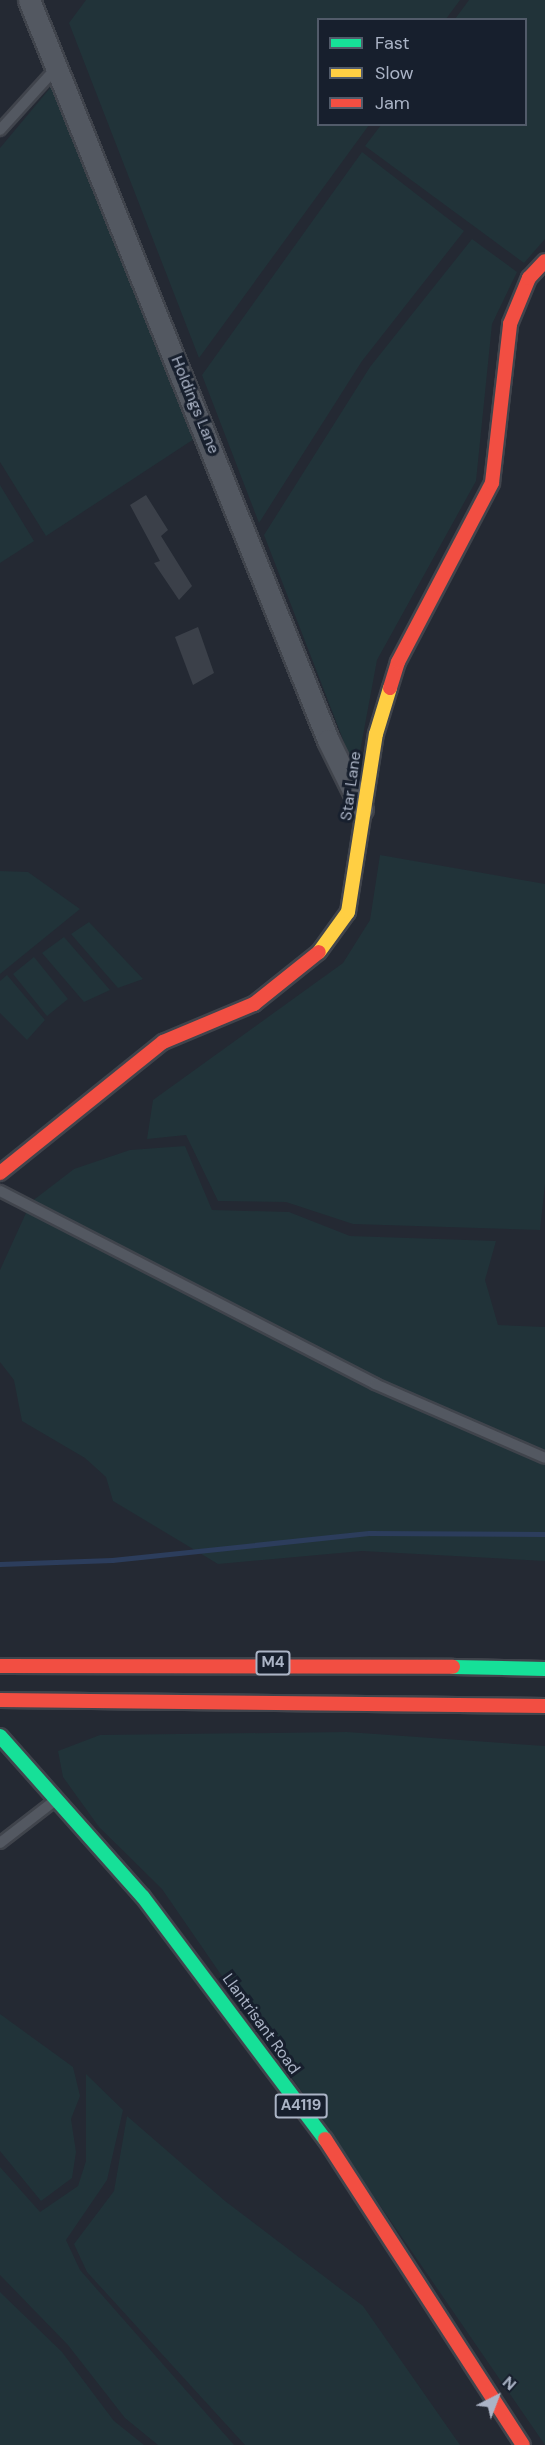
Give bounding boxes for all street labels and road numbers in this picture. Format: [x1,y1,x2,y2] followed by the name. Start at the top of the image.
[167,353,223,457] street label: Holdings Lane
[337,750,365,822] street label: Star Lane
[255,1651,291,1675] road number: M4
[218,1970,304,2078] street label: Llantrisant Road
[274,2094,328,2118] road number: A4119

